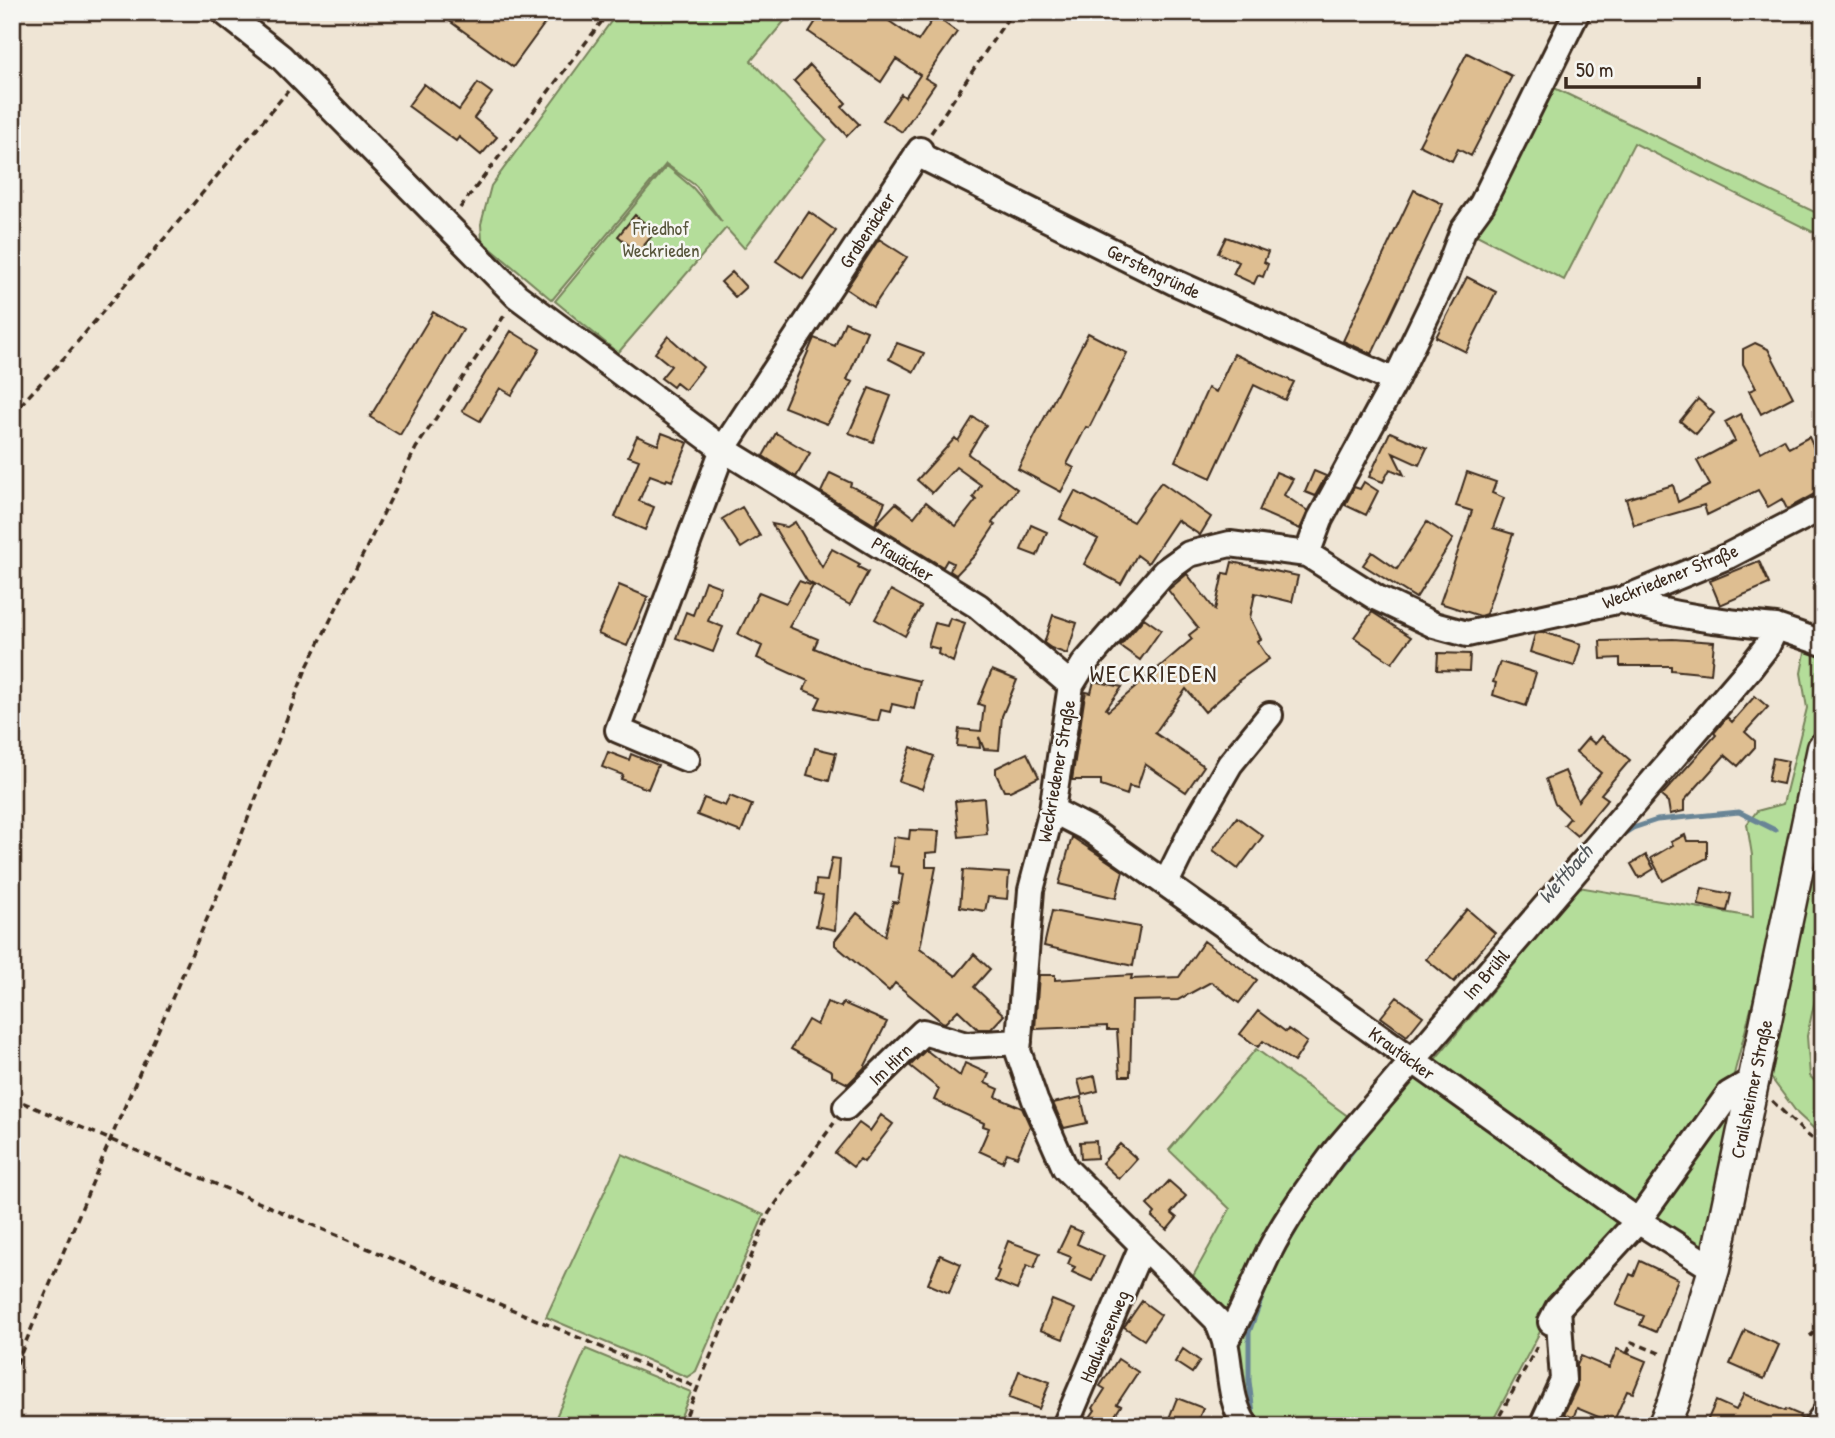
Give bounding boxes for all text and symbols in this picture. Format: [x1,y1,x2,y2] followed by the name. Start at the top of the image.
[1566,46,1699,90] scale bar
[1576,55,1613,84] text: 50 m
[833,187,902,273] street label: Grabenäcker
[622,215,700,263] park label: Friedhof Weckrieden
[1103,237,1205,305] street label: Gerstengründe
[867,530,940,588] street label: Pfauäcker
[1598,537,1742,615] street label: Weckriedener Straße
[1090,658,1218,689] district label: WECKRIEDEN
[1031,697,1081,844] street label: Weckriedener Straße
[1531,837,1600,910] water label: Wettbach
[1457,942,1516,1005] street label: Im Brühl
[1724,1017,1779,1161] street label: Crailsheimer Straße
[1363,1020,1441,1086] street label: Krautäcker
[863,1037,917,1091] street label: Im Hirn
[1073,1286,1135,1386] street label: Haalwiesenweg

